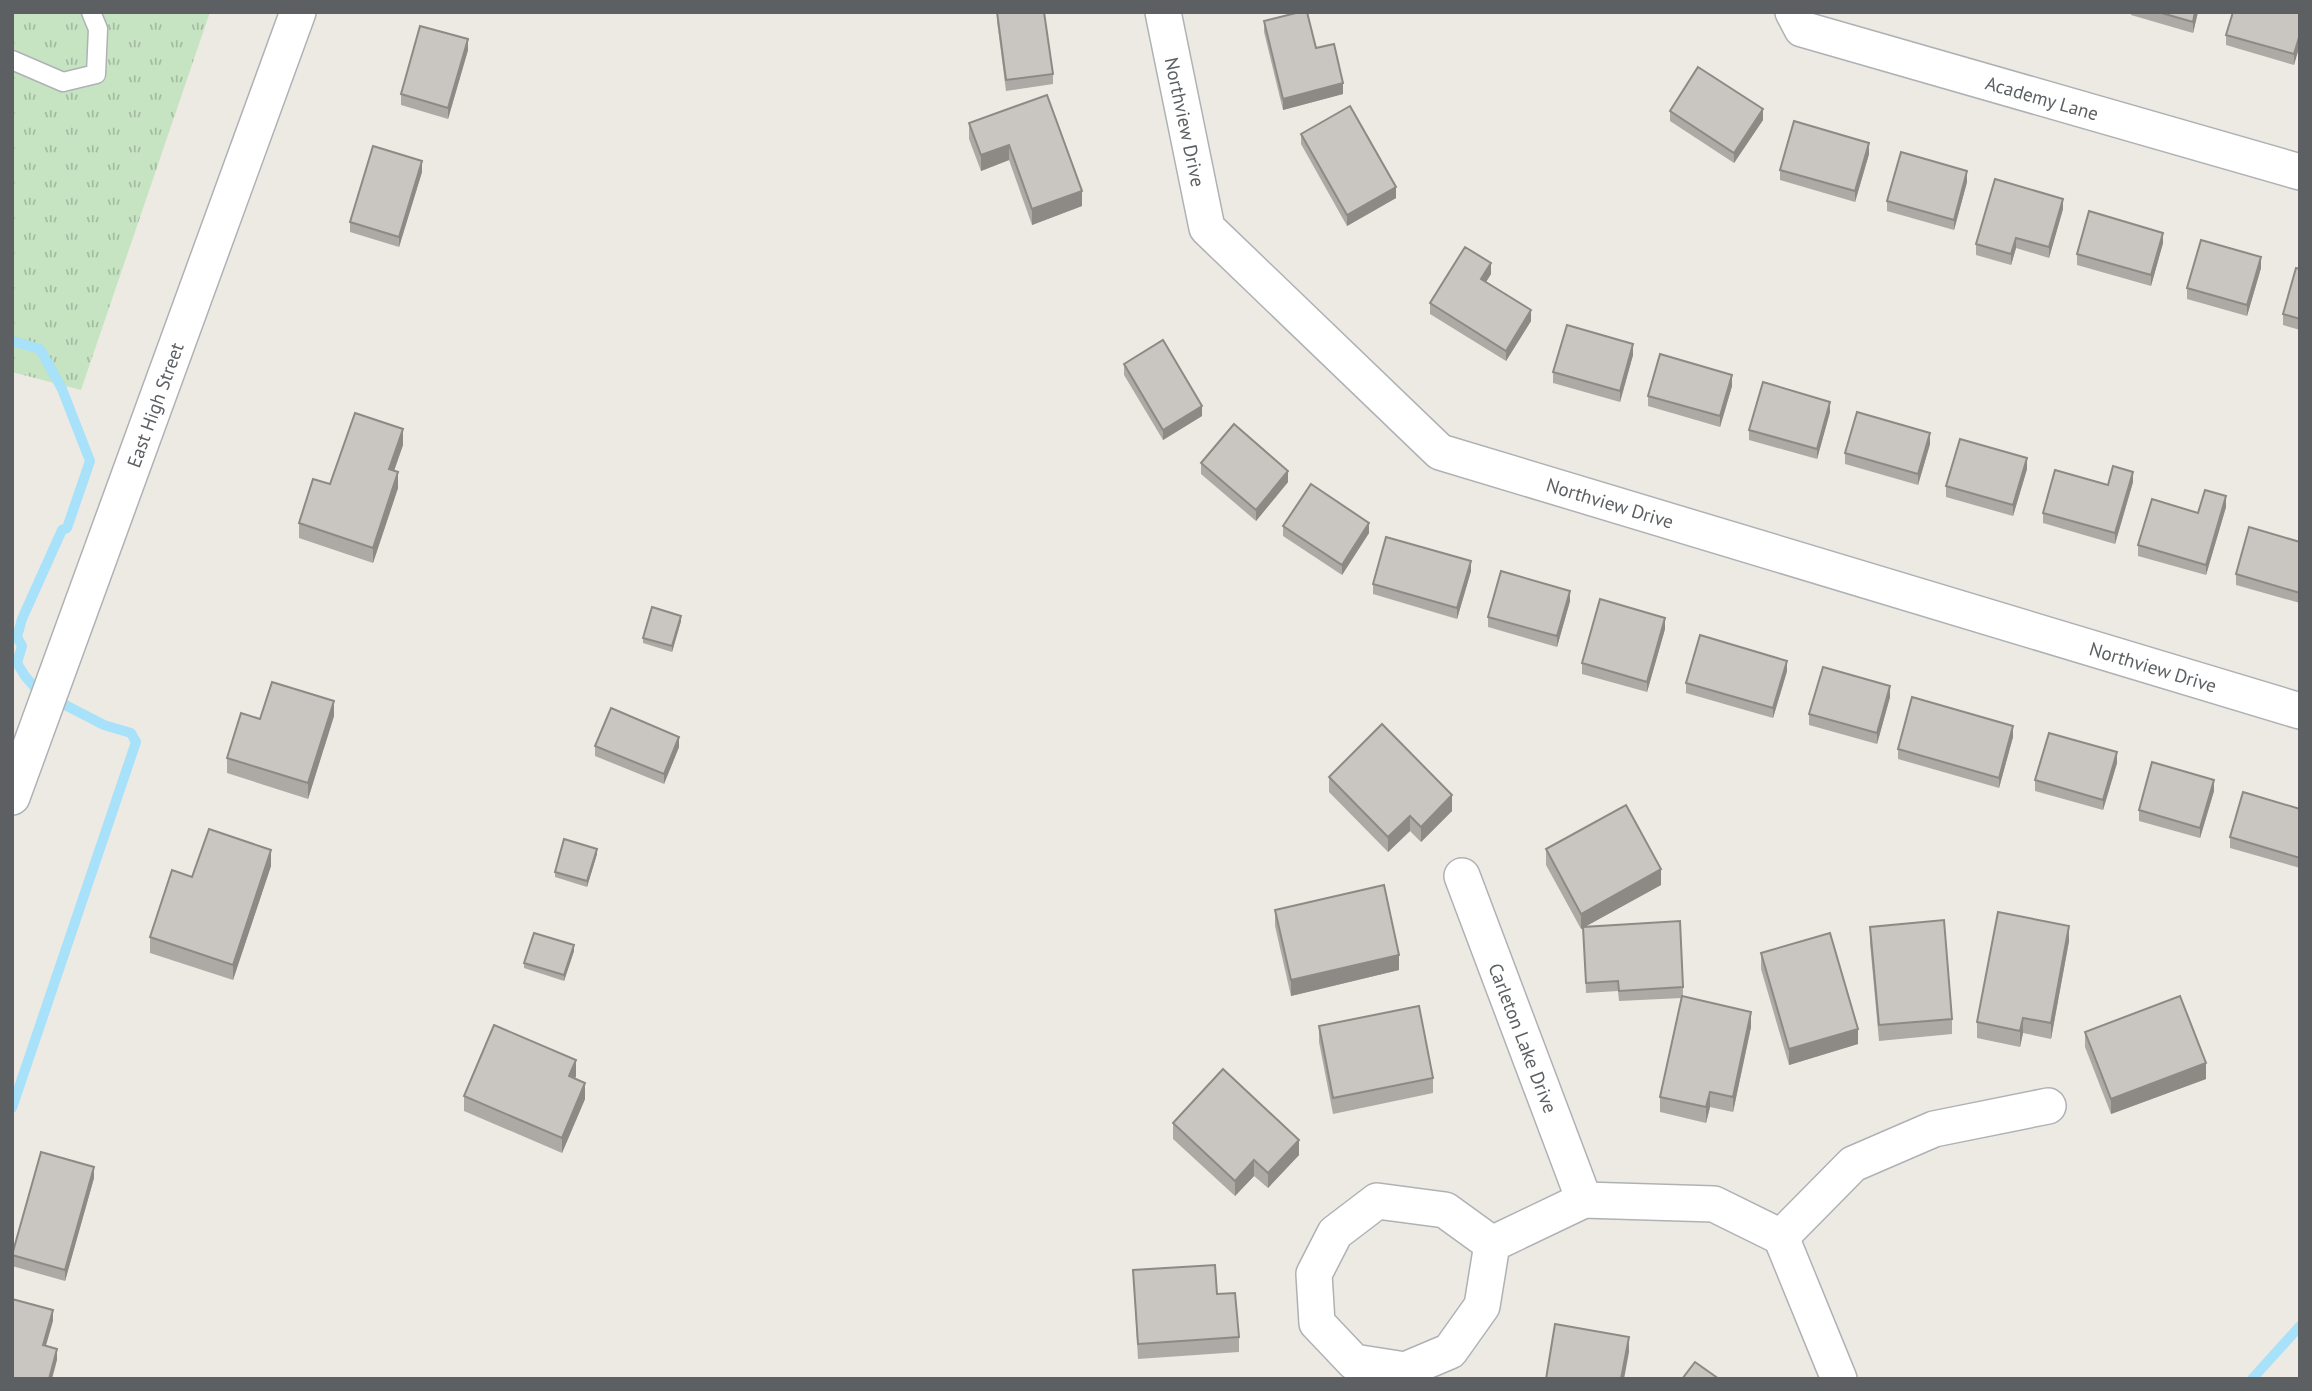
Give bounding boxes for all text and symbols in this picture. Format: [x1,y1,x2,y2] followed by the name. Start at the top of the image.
[1160,55,1210,189] street label: Northview Drive
[1983,70,2101,126] street label: Academy Lane
[121,339,189,471] street label: East High Street
[1544,472,1676,534] street label: Northview Drive
[2087,636,2219,698] street label: Northview Drive
[1483,960,1563,1116] street label: Carleton Lake Drive

